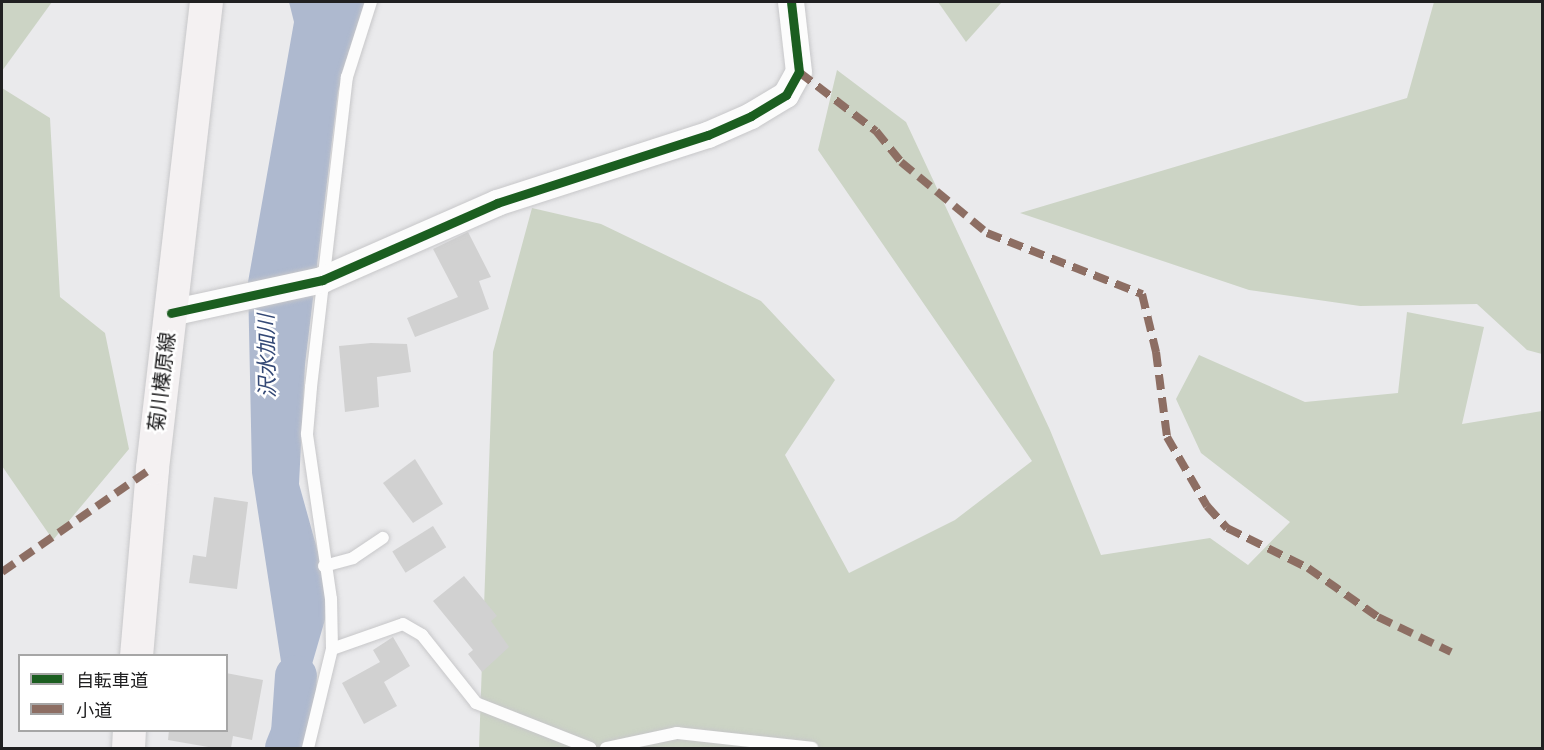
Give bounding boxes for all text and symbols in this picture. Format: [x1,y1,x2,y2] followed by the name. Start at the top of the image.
[255,314,281,398] water label: 沢水加川
[145,331,181,433] street label: 菊川榛原線
[18,654,228,732] legend
[76,671,148,692] text: 自転車道
[76,701,112,722] text: 小道

